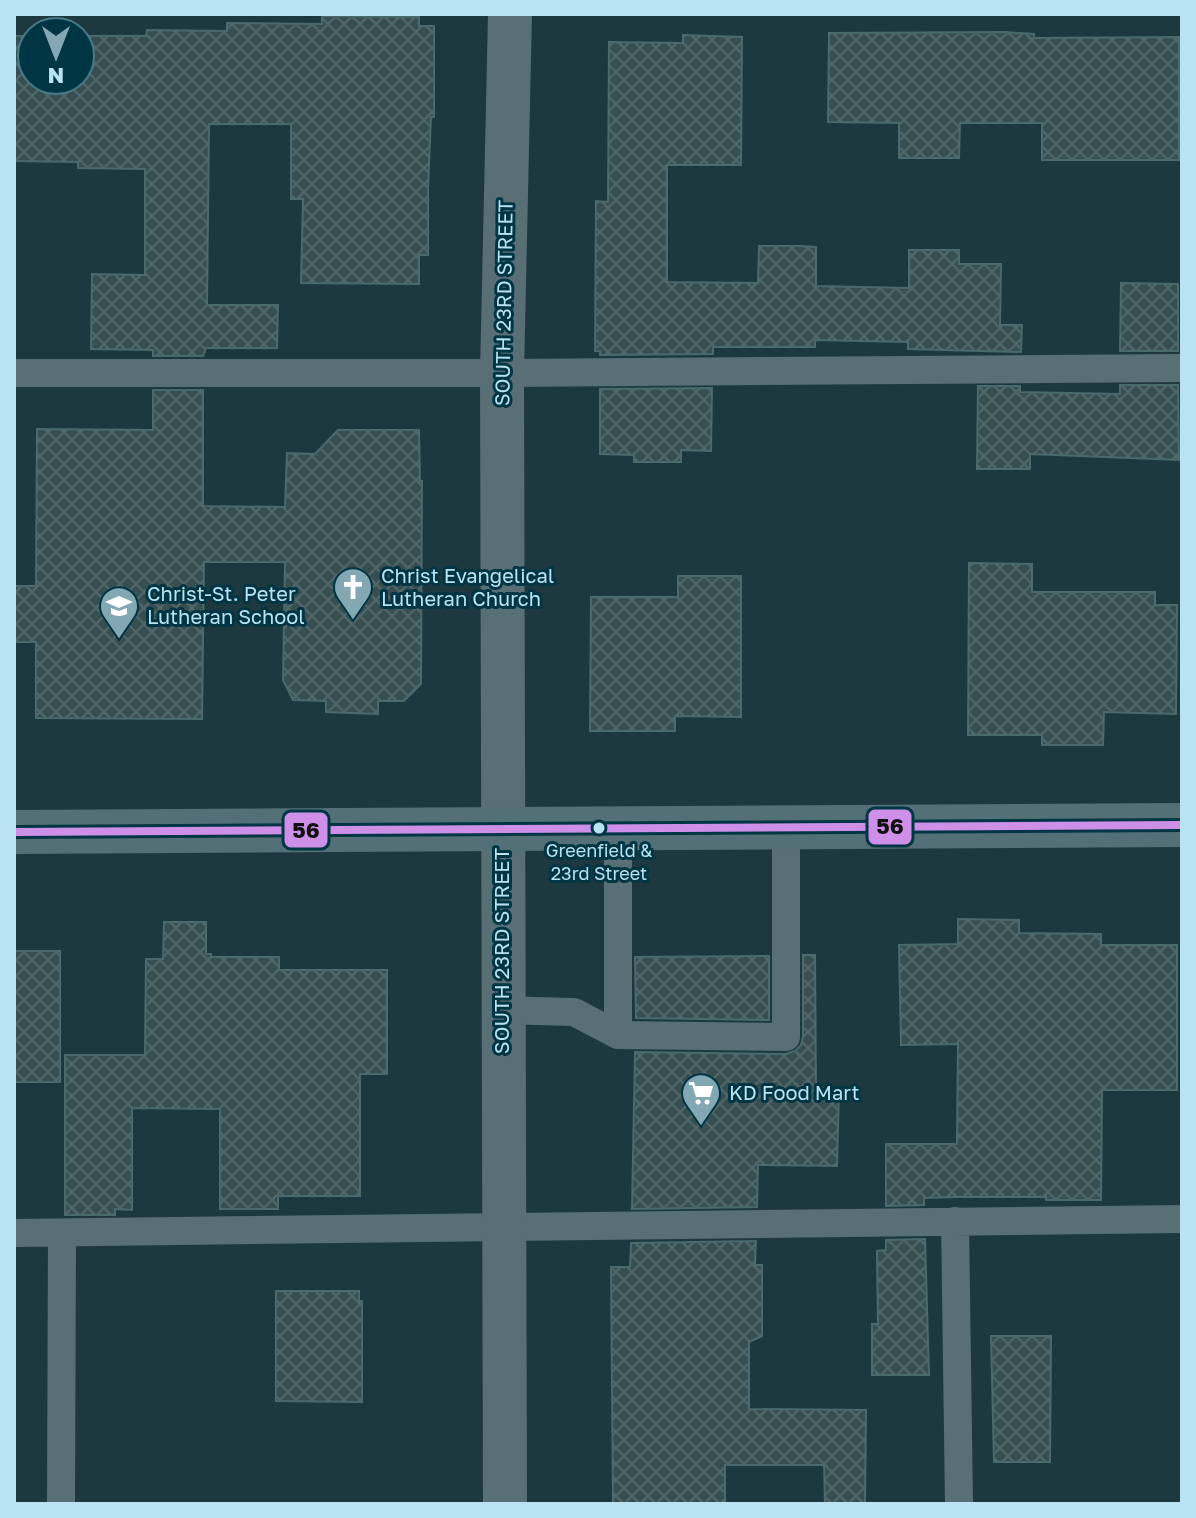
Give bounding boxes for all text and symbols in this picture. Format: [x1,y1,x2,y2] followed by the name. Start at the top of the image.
[16,16,96,96] north arrow
[48,63,64,90] text: N
[489,200,517,406] street label: SOUTH 23RD STREET
[381,563,554,610] place label: Christ Evangelical Lutheran Church
[332,566,374,621] church icon: Christ Evangelical Lutheran Church
[147,581,305,628] place label: Christ-St. Peter Lutheran School
[98,585,140,640] school or university icon: Christ-St. Peter Lutheran School
[867,808,913,846] line badge: 56
[283,811,329,849] line badge: 56
[876,812,904,839] text: 56
[292,816,320,843] text: 56
[591,820,607,836] marker: Greenfield & 23rd Street
[546,839,652,884] place label: Greenfield & 23rd Street
[489,848,513,1054] street label: SOUTH 23RD STREET
[680,1072,722,1127] supermarket icon: KD Food Mart
[729,1080,860,1104] place label: KD Food Mart

